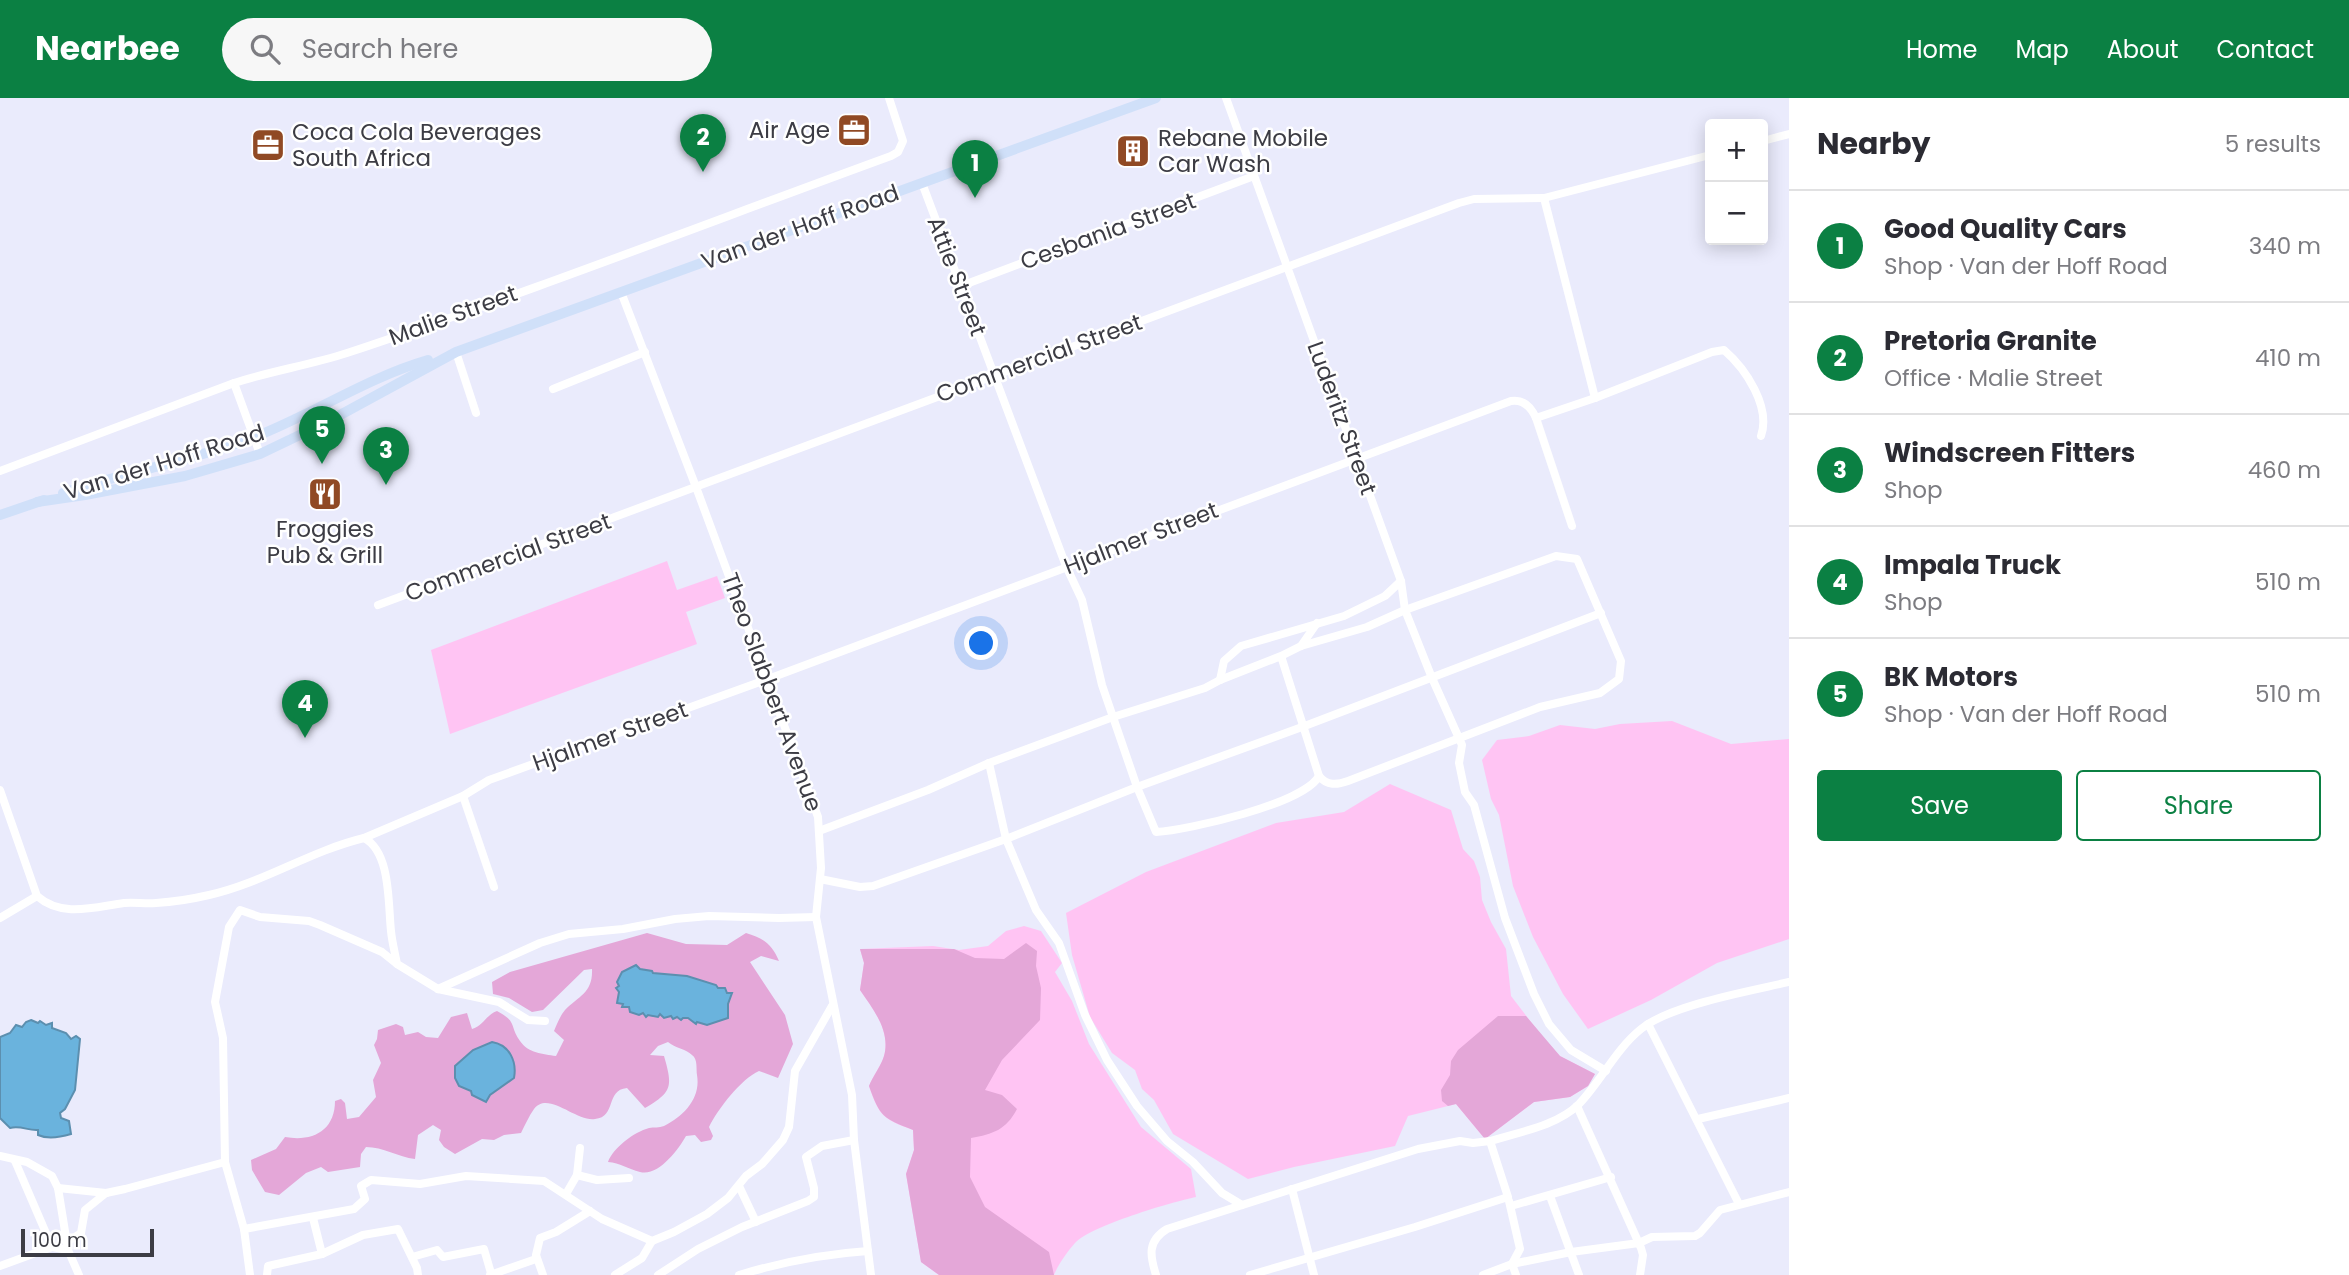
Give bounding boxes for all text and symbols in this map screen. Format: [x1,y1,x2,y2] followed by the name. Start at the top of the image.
[222,18,712,81] search box
[35,25,180,72] text: Nearbee
[246,30,284,68] icon: search
[302,31,458,67] text: Search here
[1906,33,1978,66] text: Home
[2016,33,2069,66] text: Map
[2107,33,2178,66] text: About
[2216,33,2314,66] text: Contact
[835,111,873,149] office icon: Air Age
[680,114,726,172] pin: 2
[749,114,830,146] place label: Air Age
[292,116,541,174] place label: Coca Cola Beverages South Africa
[1705,119,1768,245] map controls
[1705,119,1768,182] button: +
[1158,122,1328,180] place label: Rebane Mobile Car Wash
[1817,122,1931,165] text: Nearby
[249,126,287,164] office icon: Coca Cola Beverages South Africa
[2225,128,2321,160] text: 5 results
[1114,132,1152,170] building icon: Rebane Mobile Car Wash
[952,140,998,198] pin: 1
[697,176,903,278] street label: Van der Hoff Road
[1705,182,1768,245] button: −
[1016,184,1200,278] street label: Cesbania Street
[1884,211,2127,247] text: Good Quality Cars
[920,212,994,340] street label: Attie Street
[1836,230,1844,262] text: 1
[2249,230,2321,262] text: 340 m
[1884,250,2168,282] text: Shop · Van der Hoff Road
[384,277,522,353] street label: Malie Street
[932,306,1146,410] street label: Commercial Street
[1884,323,2097,359] text: Pretoria Granite
[1299,337,1385,499] street label: Luderitz Street
[1833,342,1847,374] text: 2
[2255,342,2321,374] text: 410 m
[1884,362,2103,394] text: Office · Malie Street
[299,406,345,464] pin: 5
[60,416,268,508] street label: Van der Hoff Road
[363,427,409,485] pin: 3
[1884,435,2135,471] text: Windscreen Fitters
[1833,454,1847,486] text: 3
[2248,454,2321,486] text: 460 m
[1884,474,1943,506] text: Shop
[306,475,344,513] restaurant icon: Froggies Pub & Grill
[1059,494,1223,582] street label: Hjalmer Street
[401,505,615,609] street label: Commercial Street
[267,513,383,571] place label: Froggies Pub & Grill
[1884,547,2061,583] text: Impala Truck
[1832,566,1848,598] text: 4
[2255,566,2321,598] text: 510 m
[714,568,830,816] street label: Theo Slabbert Avenue
[1884,586,1943,618] text: Shop
[964,626,998,660] your location
[1884,659,2018,695] text: BK Motors
[1833,678,1847,710] text: 5
[2255,678,2321,710] text: 510 m
[282,680,328,738] pin: 4
[528,693,692,779] street label: Hjalmer Street
[1884,698,2168,730] text: Shop · Van der Hoff Road
[1817,770,2062,841] button: Save
[2076,770,2321,841] button: Share
[21,1226,154,1258] scale bar
[32,1227,87,1254] text: 100 m

